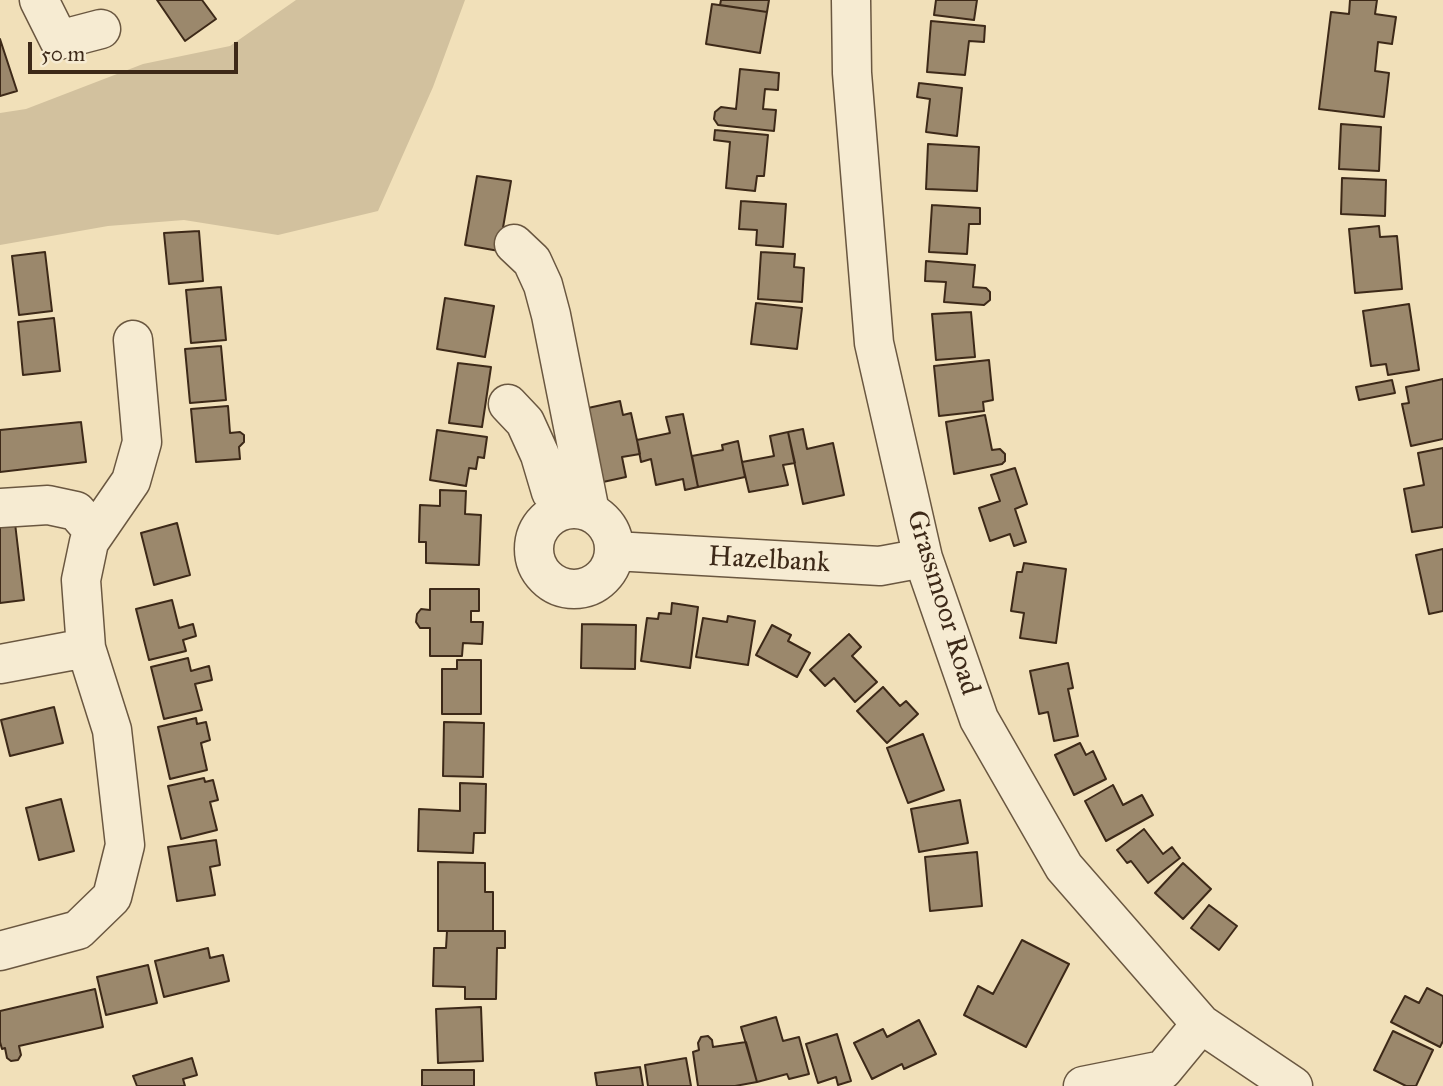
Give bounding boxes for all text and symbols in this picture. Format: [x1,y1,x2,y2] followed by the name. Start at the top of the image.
[32,28,242,72] scale bar
[41,41,85,67] text: 50 m
[898,507,986,699] street label: Grassmoor Road
[707,541,831,581] street label: Hazelbank

